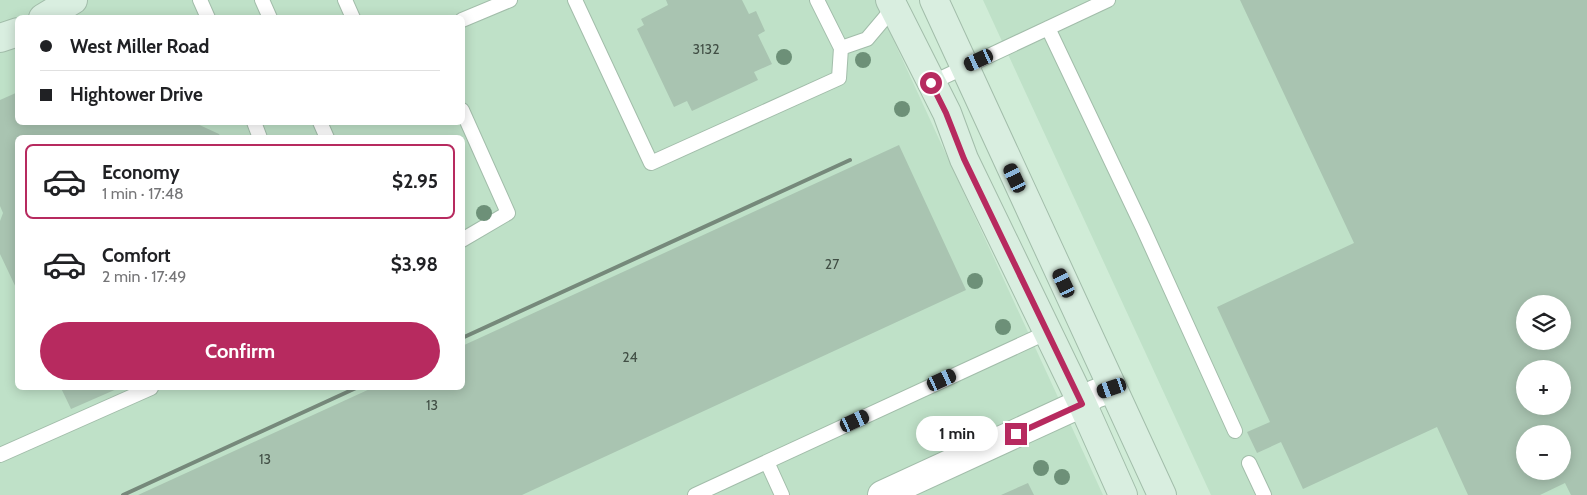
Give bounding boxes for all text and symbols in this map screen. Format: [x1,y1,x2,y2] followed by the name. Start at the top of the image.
[70,35,209,58] text: West Miller Road
[692,40,720,58] house number: 3132
[962,47,995,73] car
[920,72,942,94] route start
[70,83,203,106] text: Hightower Drive
[42,159,87,204] icon: car
[102,161,180,184] text: Economy
[1001,161,1028,195] car
[392,170,438,193] text: $2.95
[102,184,184,203] text: 1 min · 17:48
[42,242,87,287] icon: car
[102,244,171,267] text: Comfort
[391,253,438,276] text: $3.98
[825,255,839,273] house number: 27
[1050,266,1077,300] car
[102,267,186,286] text: 2 min · 17:49
[1516,295,1571,480] map controls
[1516,295,1571,350] button: layers
[40,322,440,380] button: Confirm
[622,348,638,366] house number: 24
[1516,360,1571,415] button: +
[925,367,958,393] car
[1095,376,1128,400] car
[426,396,438,414] house number: 13
[838,408,871,434] car
[916,416,998,452] callout: 1 min
[1005,423,1027,445] route end
[939,424,975,443] text: 1 min
[1516,425,1571,480] button: −
[259,450,271,468] house number: 13

